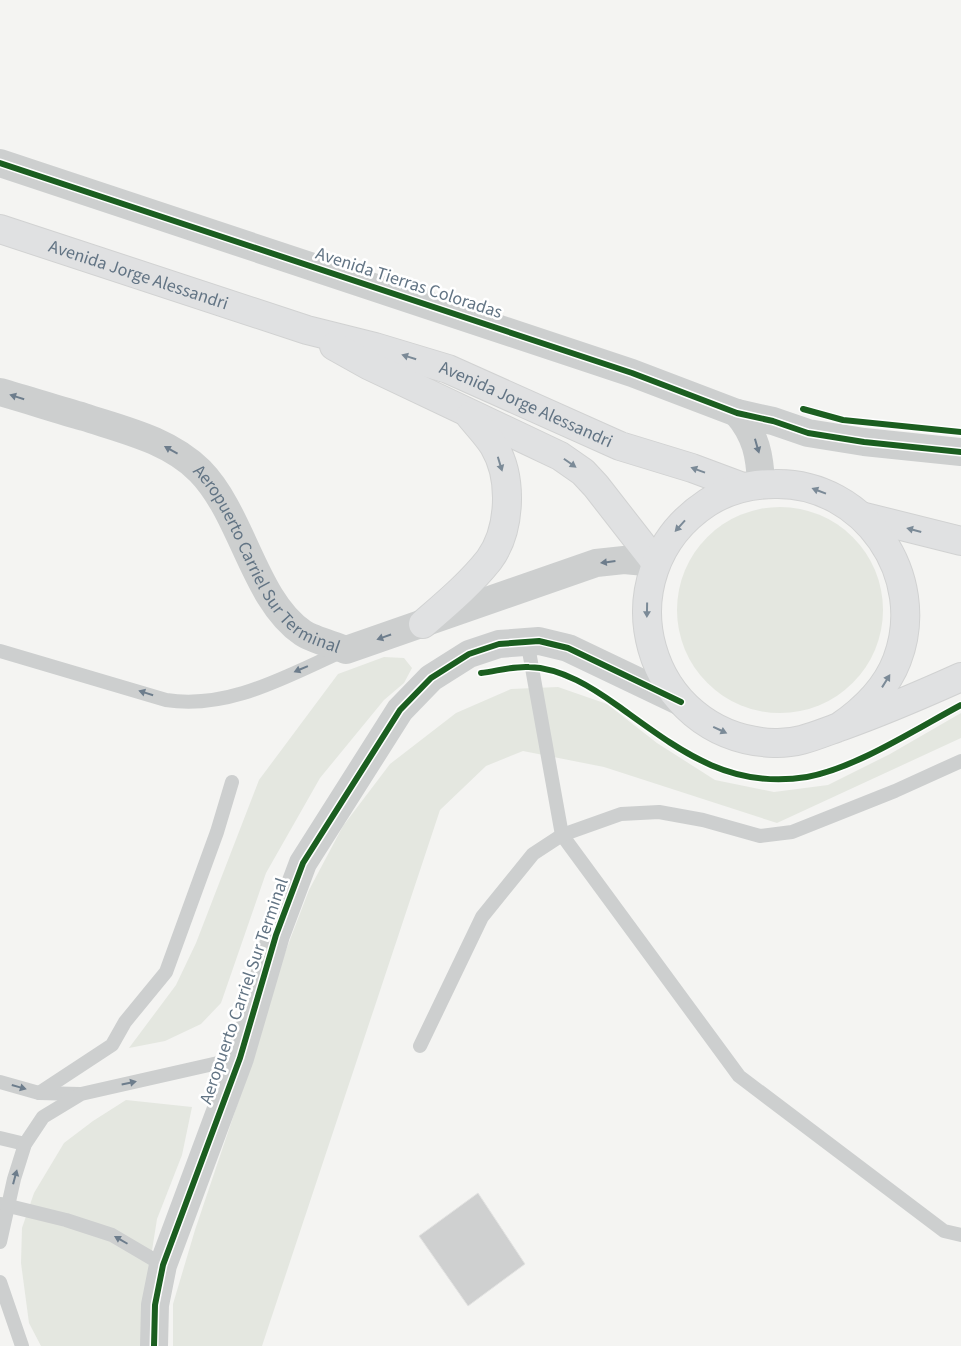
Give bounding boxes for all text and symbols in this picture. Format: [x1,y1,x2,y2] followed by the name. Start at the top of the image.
[46,233,232,316] street label: Avenida Jorge Alessandri
[312,241,506,325] street label: Avenida Tierras Coloradas
[401,353,416,361] one-way arrow
[436,355,617,454] street label: Avenida Jorge Alessandri
[10,393,25,400] one-way arrow
[753,438,761,453] one-way arrow
[163,446,178,454] one-way arrow
[497,456,505,471] one-way arrow
[563,458,577,468] one-way arrow
[188,459,344,659] street label: Aeropuerto Carriel Sur Terminal
[690,466,705,474] one-way arrow
[812,487,826,495] one-way arrow
[675,520,686,533] one-way arrow
[906,525,921,533] one-way arrow
[600,558,616,566] one-way arrow
[643,603,651,619] one-way arrow
[377,634,392,641] one-way arrow
[294,666,308,674] one-way arrow
[881,674,890,688] one-way arrow
[138,689,153,697] one-way arrow
[713,726,727,734] one-way arrow
[193,875,295,1107] street label: Aeropuerto Carriel Sur Terminal
[121,1079,136,1087] one-way arrow
[12,1084,27,1092] one-way arrow
[11,1170,19,1185] one-way arrow
[113,1236,128,1244] one-way arrow

